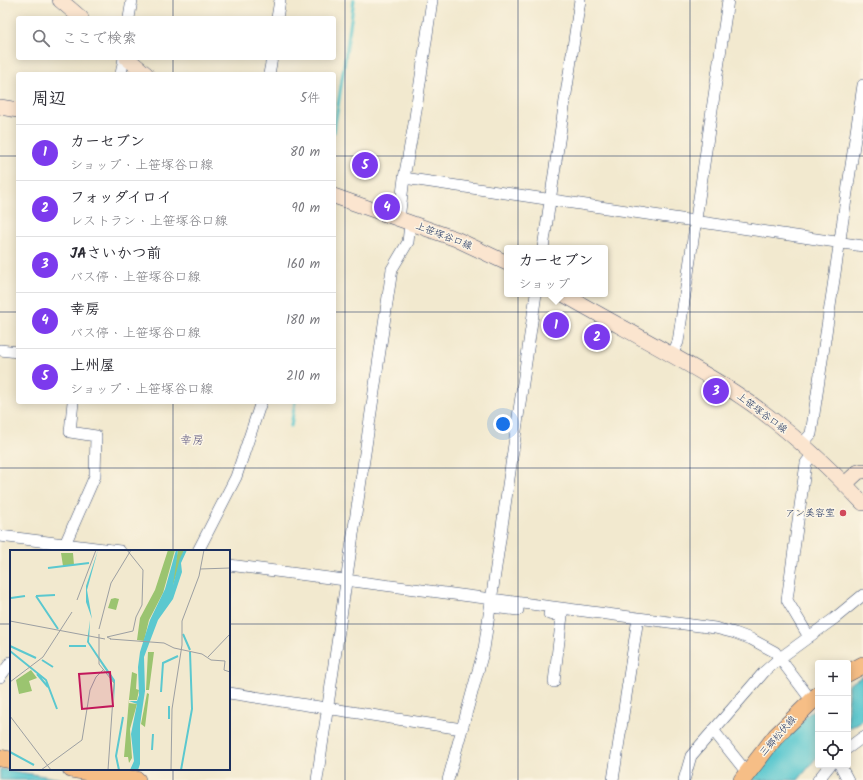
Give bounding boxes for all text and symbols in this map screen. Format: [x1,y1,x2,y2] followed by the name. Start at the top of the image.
[16,16,336,60] search box
[30,27,52,49] icon: search
[62,27,137,51] text: ここで検索
[32,86,66,113] text: 周辺
[300,88,320,109] text: 5件
[70,130,145,154] text: カーセブン
[43,142,47,163] text: 1
[290,142,320,163] text: 80 m
[352,150,378,180] pin: 5
[70,155,213,176] text: ショップ · 上笹塚谷口線
[70,186,172,210] text: フォッダイロイ
[374,192,400,222] pin: 4
[41,198,49,219] text: 2
[292,198,320,219] text: 90 m
[70,211,228,232] text: レストラン · 上笹塚谷口線
[413,218,475,254] street label: 上笹塚谷口線
[70,242,162,266] text: JAさいかつ前
[504,245,608,297] popup
[518,249,594,273] text: カーセブン
[41,254,49,275] text: 3
[287,254,320,275] text: 160 m
[70,267,201,288] text: バス停 · 上笹塚谷口線
[518,274,570,295] text: ショップ
[70,298,100,322] text: 幸房
[41,310,49,331] text: 4
[286,310,320,331] text: 180 m
[543,310,569,340] pin: 1
[584,322,610,352] pin: 2
[70,323,201,344] text: バス停 · 上笹塚谷口線
[70,354,115,378] text: 上州屋
[42,366,48,387] text: 5
[286,366,320,387] text: 210 m
[703,376,729,406] pin: 3
[70,379,213,400] text: ショップ · 上笹塚谷口線
[733,389,791,437] street label: 上笹塚谷口線
[493,414,513,434] your location
[180,431,204,450] district label: 幸房
[785,505,835,521] place label: アン美容室
[838,508,848,518] marker: アン美容室
[10,550,230,770] inset map
[815,660,851,768] map controls
[815,660,851,696] button: +
[815,696,851,732] button: −
[756,712,800,760] street label: 三郷松伏線
[815,732,851,768] button: locate

